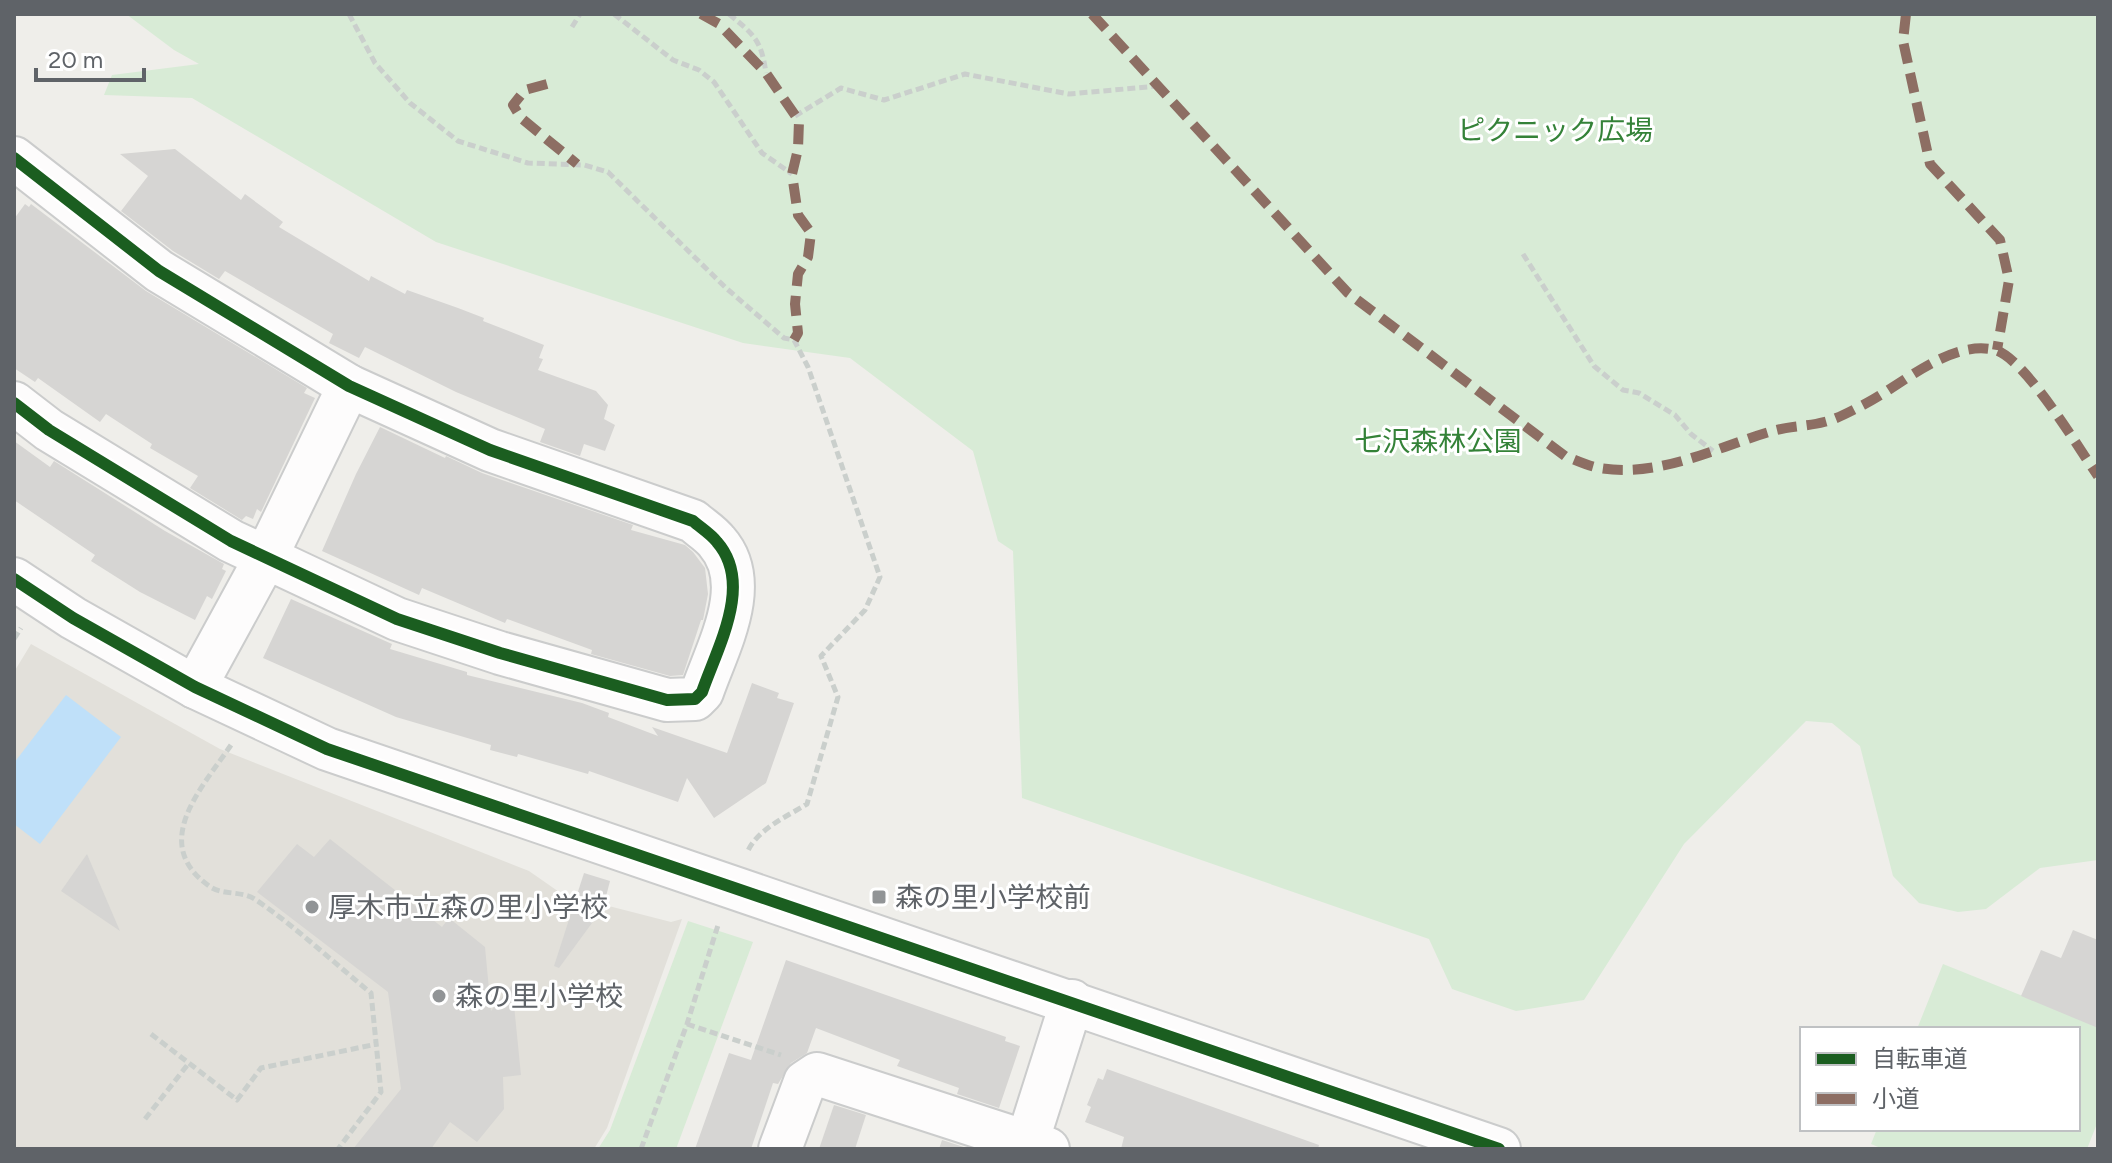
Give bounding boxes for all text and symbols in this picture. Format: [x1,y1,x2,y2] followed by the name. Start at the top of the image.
[36,32,144,82] scale bar
[48,45,103,74] text: 20 m
[1457,113,1653,147] park label: ピクニック広場
[1354,424,1522,458] park label: 七沢森林公園
[895,880,1091,914] place label: 森の里小学校前
[870,888,888,906] marker: 森の里小学校前
[328,890,608,924] place label: 厚木市立森の里小学校
[303,898,321,916] marker: 厚木市立森の里小学校
[455,979,623,1013] place label: 森の里小学校
[430,987,448,1005] marker: 森の里小学校
[1800,1027,2080,1131] legend
[1872,1044,1968,1073] text: 自転車道
[1872,1084,1920,1113] text: 小道

